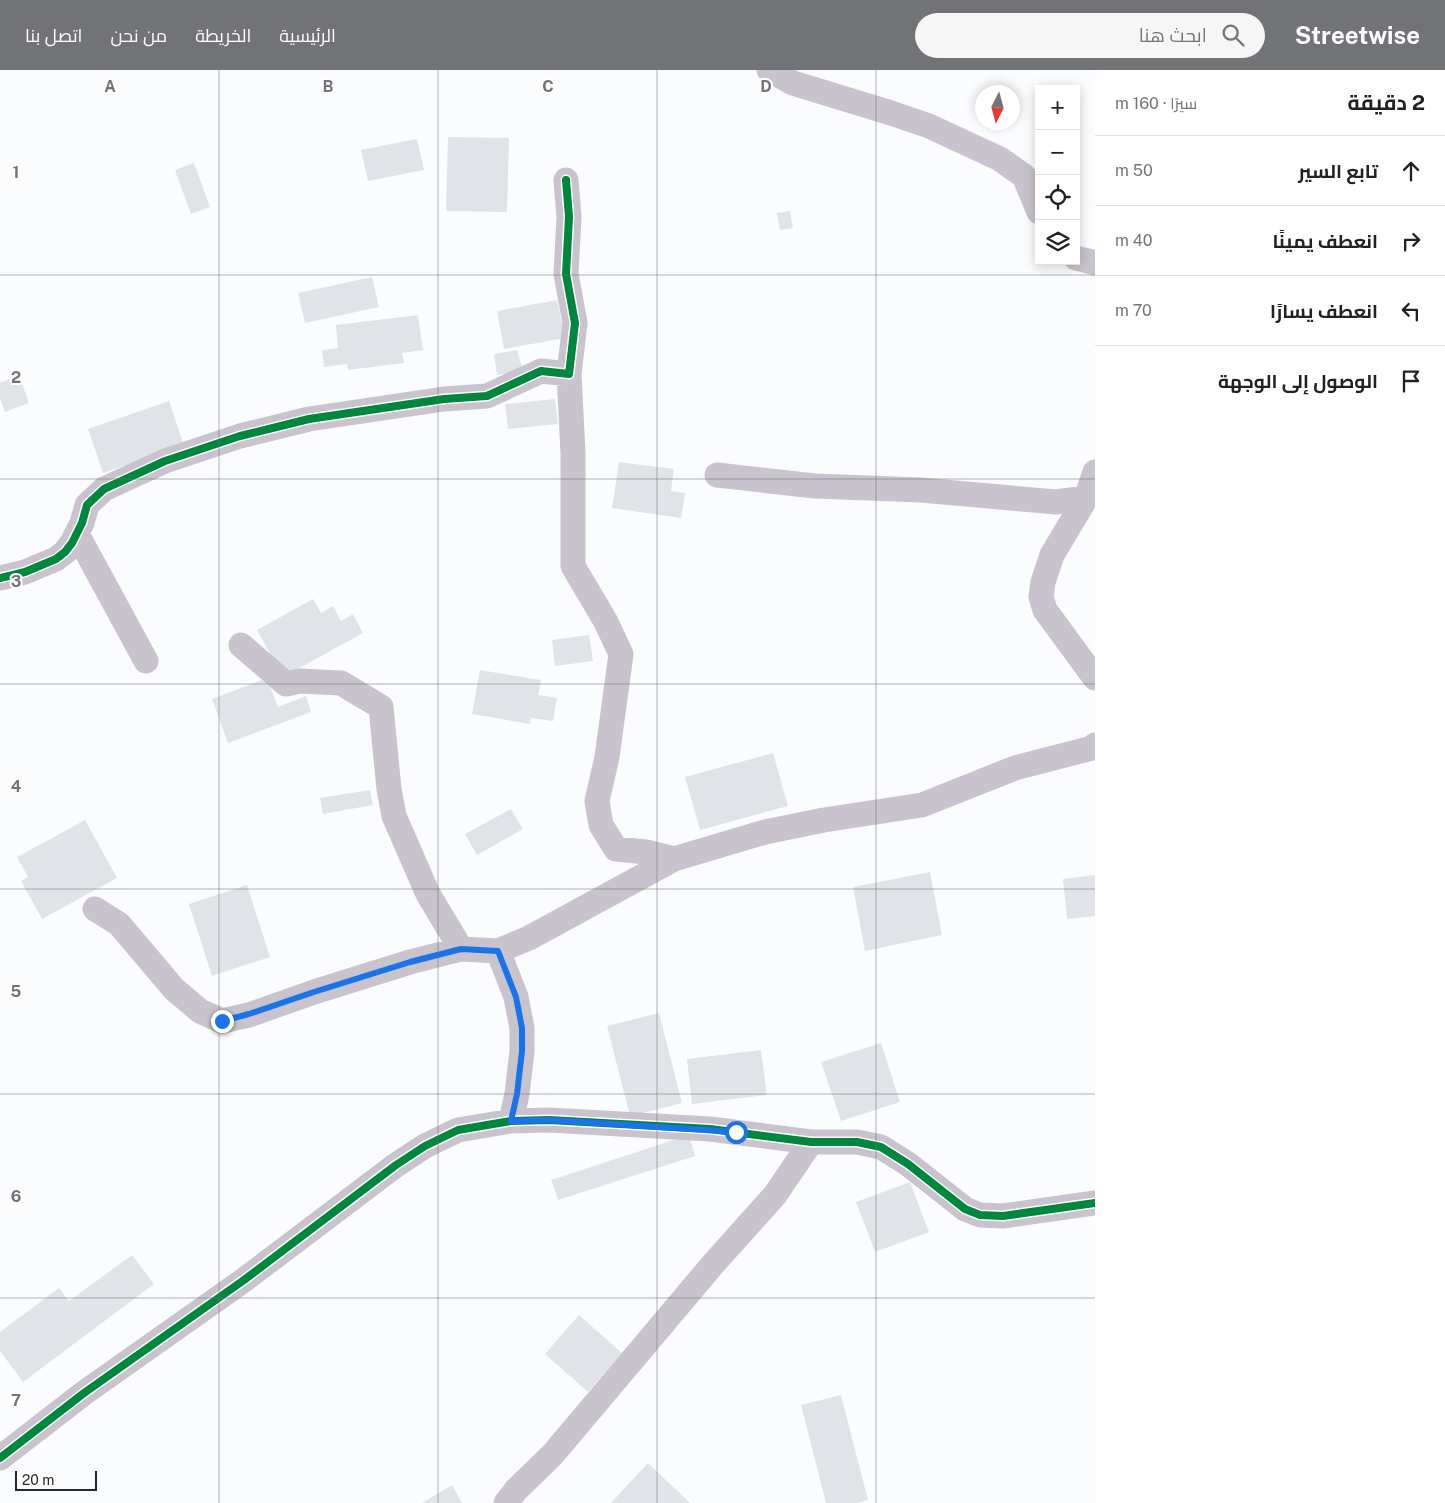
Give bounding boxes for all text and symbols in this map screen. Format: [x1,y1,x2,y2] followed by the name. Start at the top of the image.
[915,13,1265,58] search box
[1219,21,1247,49] icon: search
[1295,21,1420,49] text: Streetwise
[1139,24,1207,46] text: ابحث هنا
[25,25,82,46] text: اتصل بنا
[110,25,167,46] text: من نحن
[195,25,251,46] text: الخريطة
[279,25,336,46] text: الرئيسية
[104,77,116,96] text: A
[323,77,334,96] text: B
[542,77,554,96] text: C
[760,77,772,96] text: D
[975,85,1020,130] north arrow
[1035,85,1080,265] map controls
[1035,85,1080,130] button: +
[1348,90,1425,115] text: 2 دقيقة
[1115,94,1197,113] text: سيرًا · 160 m
[1035,130,1080,175] button: −
[1397,157,1425,185] icon: ahead
[1298,160,1378,182] text: تابع السير
[1115,161,1153,180] text: 50 m
[13,163,19,182] text: 1
[1035,175,1080,220] button: locate
[1035,220,1080,265] button: layers
[1397,227,1425,255] icon: right
[1272,230,1378,252] text: انعطف يمينًا
[1115,231,1153,250] text: 40 m
[1397,297,1425,325] icon: left
[1270,300,1378,322] text: انعطف يسارًا
[1115,301,1152,320] text: 70 m
[1397,367,1425,395] icon: arrive
[11,368,21,387] text: 2
[1218,370,1378,392] text: الوصول إلى الوجهة
[11,572,21,591] text: 3
[11,777,22,796] text: 4
[11,982,22,1001] text: 5
[211,1010,234,1033] route end
[725,1121,748,1144] route start
[11,1187,21,1206] text: 6
[11,1391,21,1410] text: 7
[15,1468,98,1491] scale bar
[22,1472,54,1488] text: 20 m

